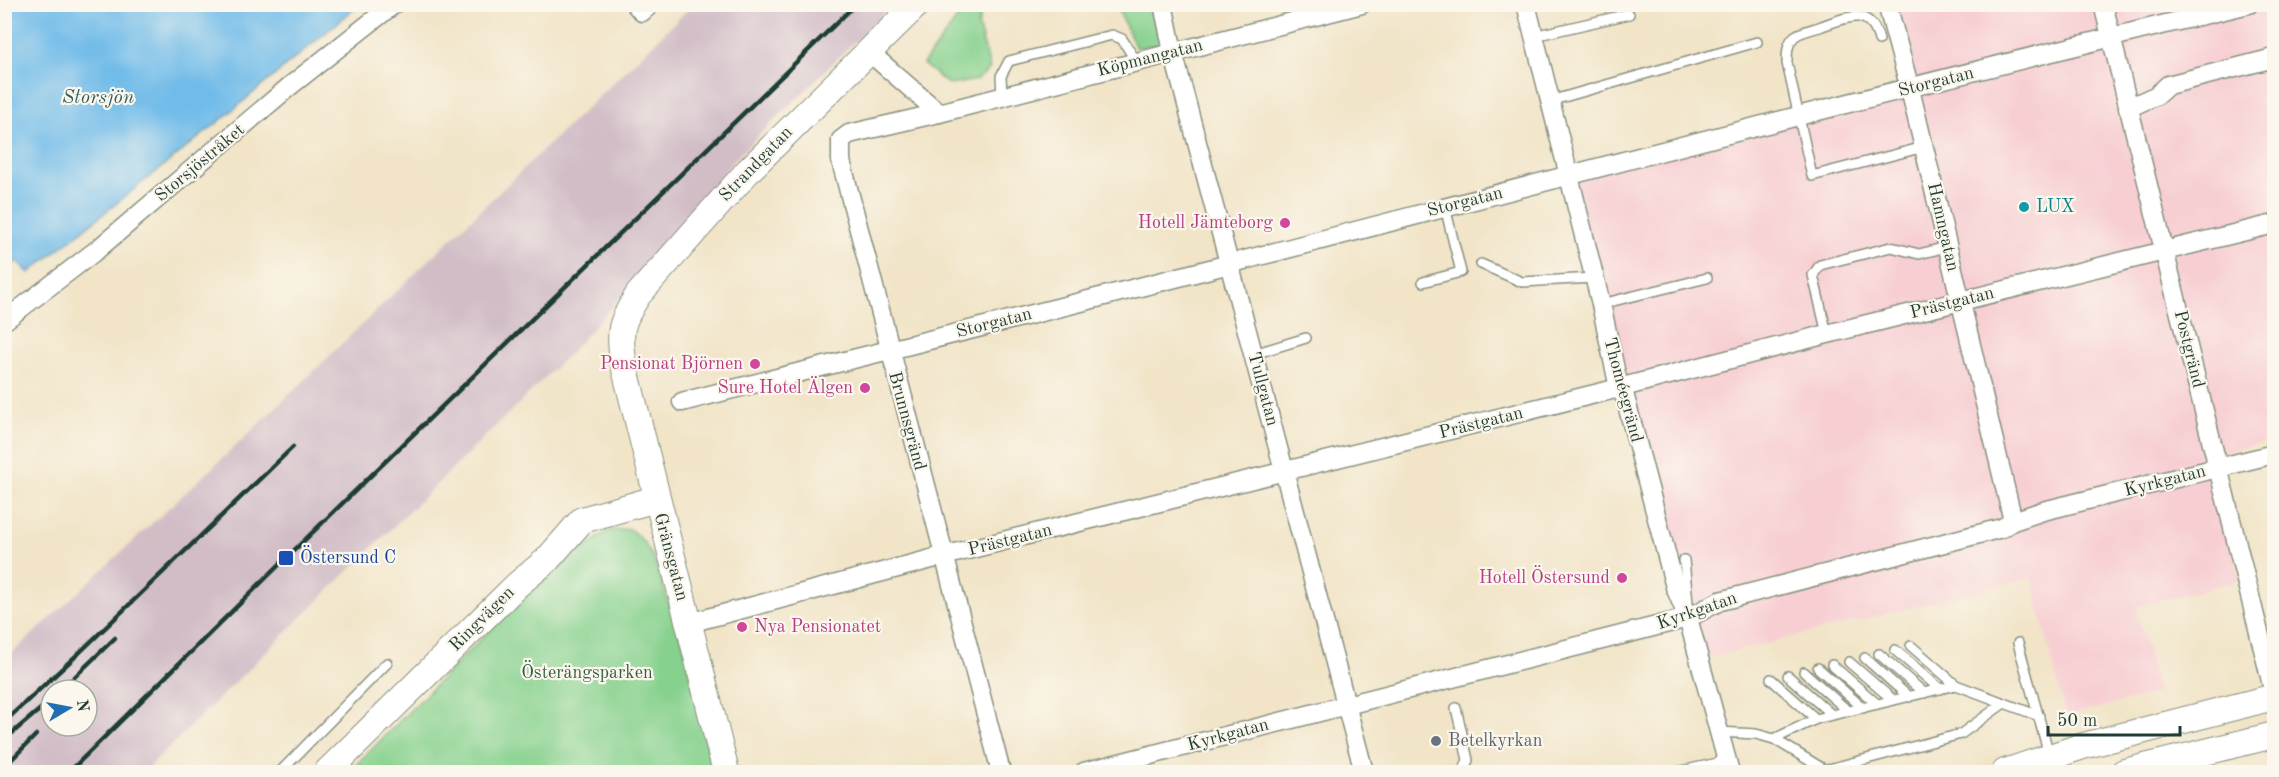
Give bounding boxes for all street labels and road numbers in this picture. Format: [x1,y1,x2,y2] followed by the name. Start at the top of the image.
[1095,36,1205,80] street label: Köpmangatan
[1896,64,1976,100] street label: Storgatan
[152,121,248,205] street label: Storsjöstråket
[716,123,796,205] street label: Strandgatan
[1924,181,1962,273] street label: Hamngatan
[1425,184,1505,220] street label: Storgatan
[1908,284,1996,322] street label: Prästgatan
[954,305,1034,341] street label: Storgatan
[2171,308,2207,390] street label: Postgränd
[1600,336,1646,444] street label: Thoméegränd
[1245,350,1282,428] street label: Tullgatan
[885,370,929,472] street label: Brunnsgränd
[1437,404,1525,442] street label: Prästgatan
[2122,462,2208,500] street label: Kyrkgatan
[651,511,691,603] street label: Gränsgatan
[966,521,1054,559] street label: Prästgatan
[446,583,518,655] street label: Ringvägen
[1655,589,1740,633] street label: Kyrkgatan
[1185,715,1271,754] street label: Kyrkgatan

